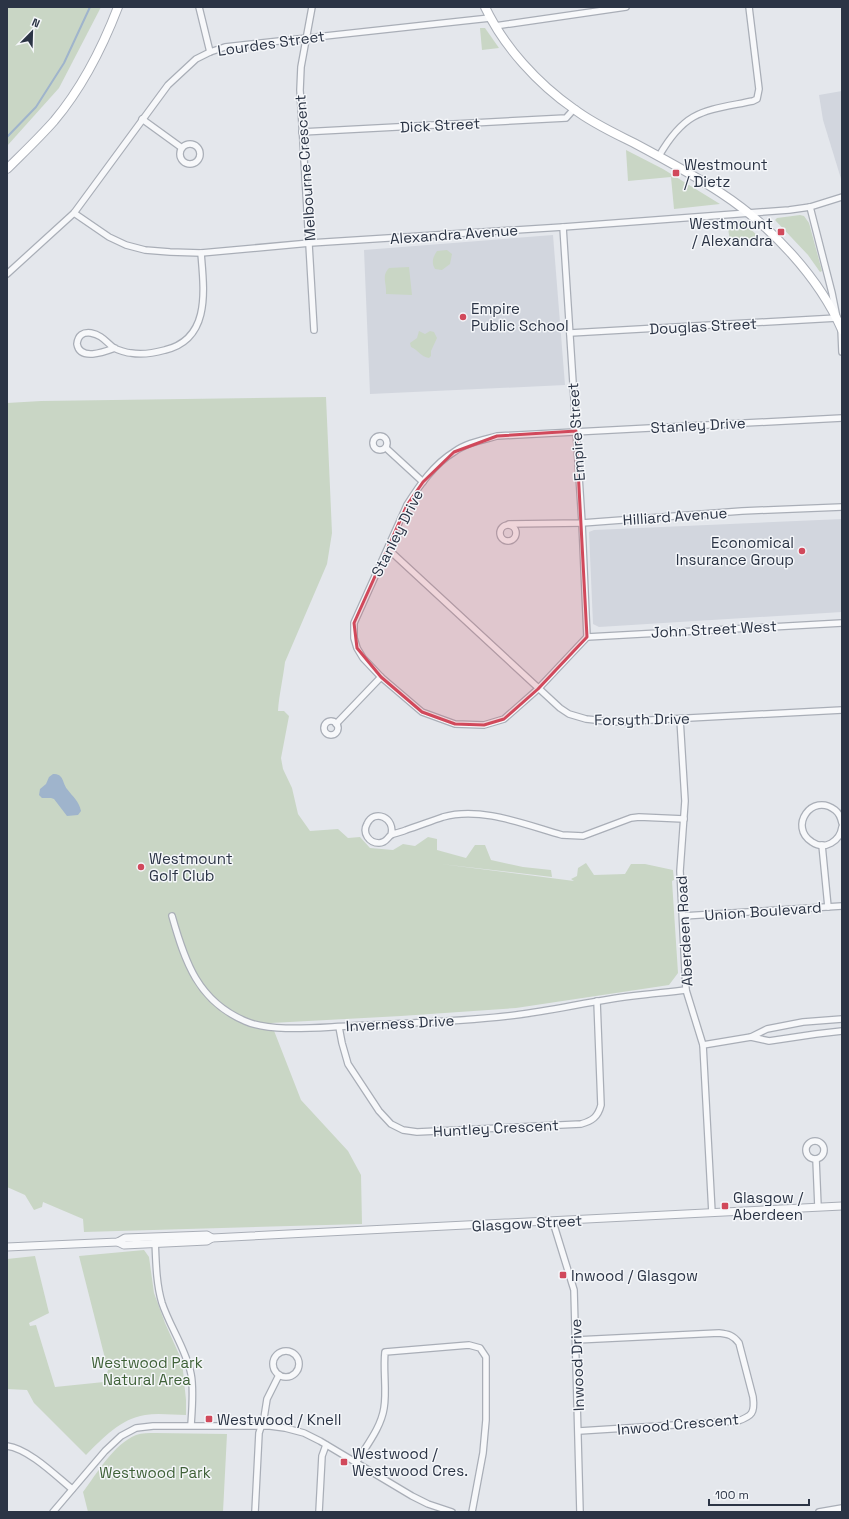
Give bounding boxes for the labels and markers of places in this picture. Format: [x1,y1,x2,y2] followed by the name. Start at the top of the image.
[684,155,768,191] place label: Westmount / Dietz
[671,168,681,178] marker: Westmount / Dietz
[689,214,773,250] place label: Westmount / Alexandra
[776,227,786,237] marker: Westmount / Alexandra
[471,299,569,335] place label: Empire Public School
[458,312,468,322] marker: Empire Public School
[676,533,794,569] place label: Economical Insurance Group
[797,546,807,556] marker: Economical Insurance Group
[149,849,233,885] place label: Westmount Golf Club
[136,862,146,872] marker: Westmount Golf Club
[733,1188,804,1224] place label: Glasgow / Aberdeen
[720,1201,730,1211] marker: Glasgow / Aberdeen
[571,1266,698,1285] place label: Inwood / Glasgow
[558,1270,568,1280] marker: Inwood / Glasgow
[217,1410,341,1429] place label: Westwood / Knell
[204,1414,214,1424] marker: Westwood / Knell
[352,1444,468,1480] place label: Westwood / Westwood Cres.
[339,1457,349,1467] marker: Westwood / Westwood Cres.

